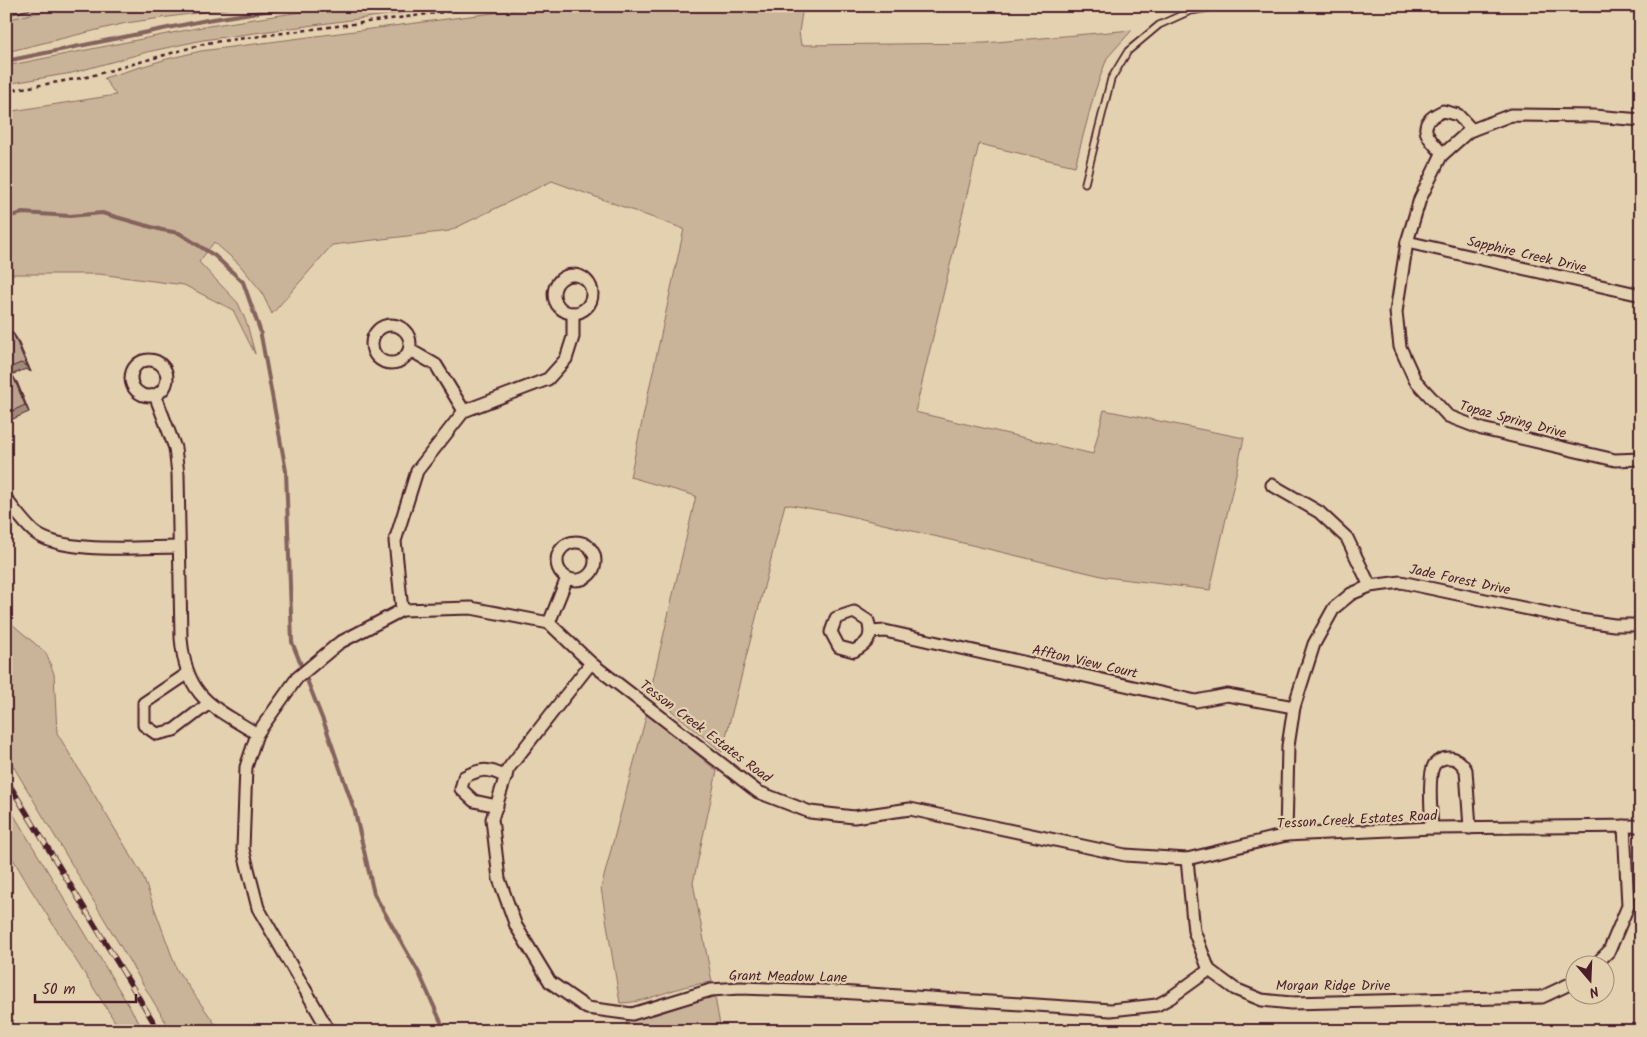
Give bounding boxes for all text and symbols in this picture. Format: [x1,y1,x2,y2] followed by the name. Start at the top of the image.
[1465,231,1589,280] street label: Sapphire Creek Drive
[1457,395,1569,445] street label: Topaz Spring Drive
[1407,559,1513,602] street label: Jade Forest Drive
[1030,639,1140,685] street label: Affton View Court
[635,675,777,789] street label: Tesson Creek Estates Road
[1276,805,1439,835] street label: Tesson Creek Estates Road
[1564,954,1614,1004] north arrow
[729,965,848,989] street label: Grant Meadow Lane
[35,972,136,1004] scale bar
[1276,975,1391,997] street label: Morgan Ridge Drive
[42,978,76,1002] text: 50 m
[1586,980,1602,1003] text: N

